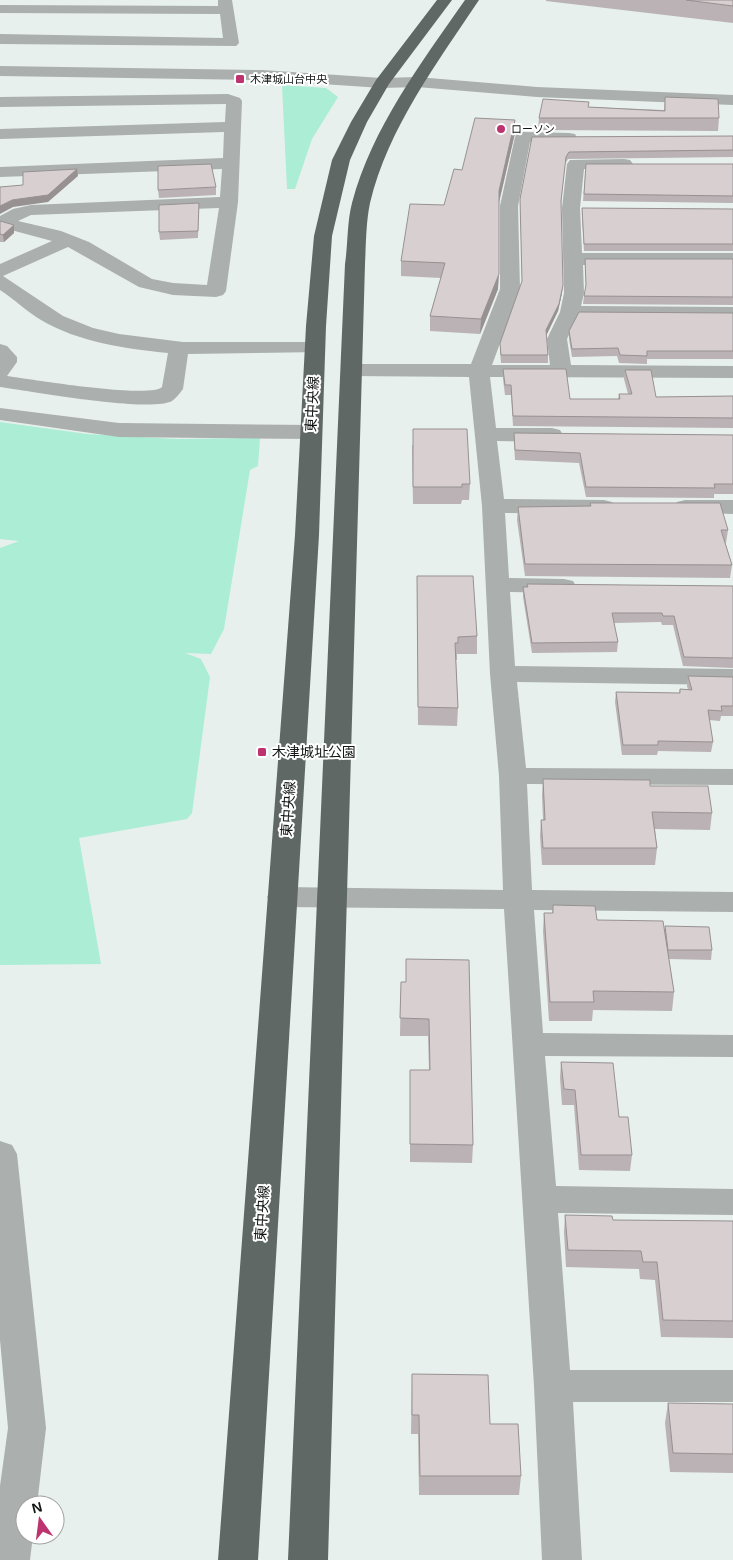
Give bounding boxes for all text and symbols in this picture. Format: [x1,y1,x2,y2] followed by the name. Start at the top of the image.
[234,73,246,85] marker: 木津城山台中央
[250,73,328,85] place label: 木津城山台中央
[495,123,507,135] marker: ローソン
[511,123,555,135] place label: ローソン
[303,376,321,432] street label: 東中央線
[272,744,356,760] place label: 木津城址公園
[256,746,268,758] marker: 木津城址公園
[278,781,298,837] street label: 東中央線
[252,1185,272,1241] street label: 東中央線
[15,1495,65,1545] north arrow
[30,1498,44,1516] text: N

